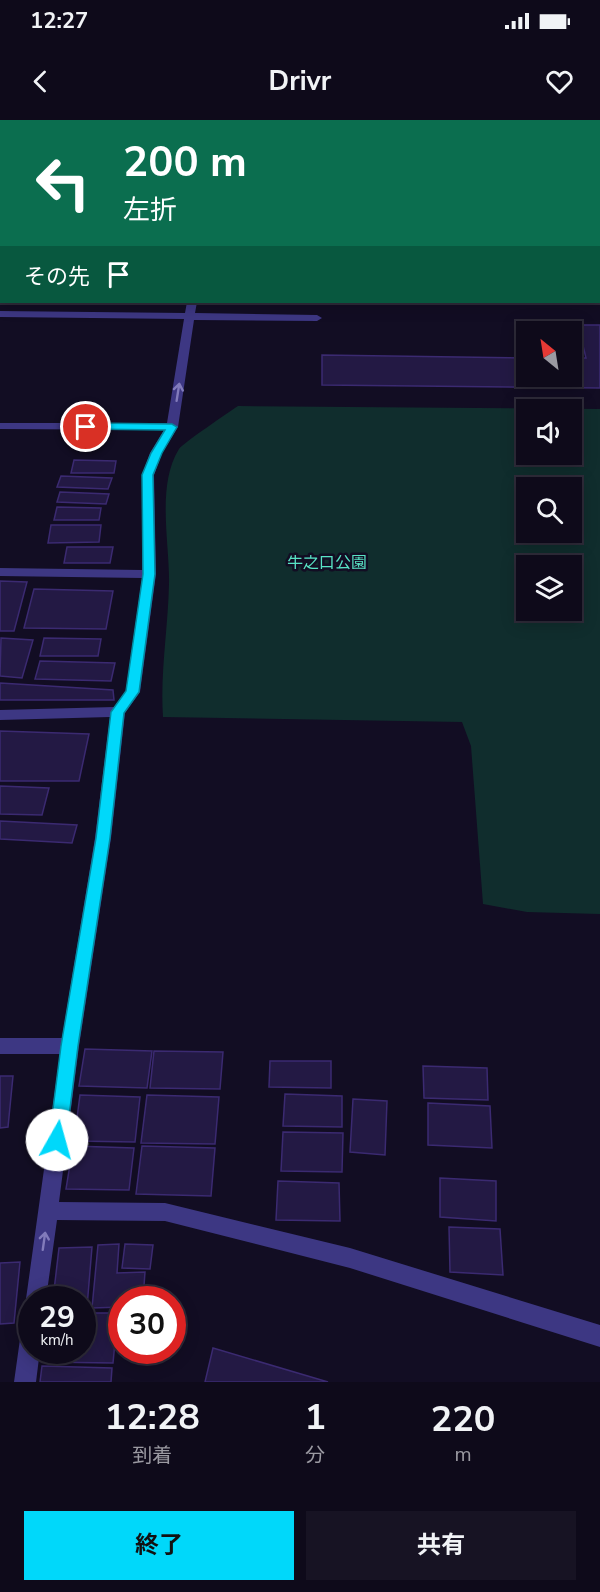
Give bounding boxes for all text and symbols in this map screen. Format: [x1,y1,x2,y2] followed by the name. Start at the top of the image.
[30,6,88,36] text: 12:27
[269,63,331,100] text: Drivr
[24,65,57,98] icon: back
[543,65,576,98] icon: heart
[123,134,247,191] text: 200 m
[24,144,102,222] icon: left
[123,192,177,229] text: 左折
[102,258,135,291] icon: arrive
[24,262,90,292] text: その先
[516,321,582,387] north arrow
[516,321,582,621] map controls
[173,382,184,402] one-way arrow
[516,399,582,465] button: sound
[60,401,111,452] pin
[69,410,102,443] icon: arrive
[516,477,582,543] button: search
[287,552,367,574] park label: 牛之口公園
[516,555,582,621] button: layers
[25,1108,89,1172] position arrow
[39,1232,50,1251] one-way arrow
[108,1286,186,1364] speed limit sign: 30
[39,1297,75,1338] text: 29
[40,1330,74,1350] text: km/h
[105,1393,200,1442] text: 12:28
[304,1393,326,1442] text: 1
[431,1395,495,1444] text: 220
[454,1441,472,1468] text: m
[132,1442,172,1469] text: 到着
[305,1442,325,1469] text: 分
[24,1511,294,1580] button: 終了
[306,1511,576,1580] button: 共有

